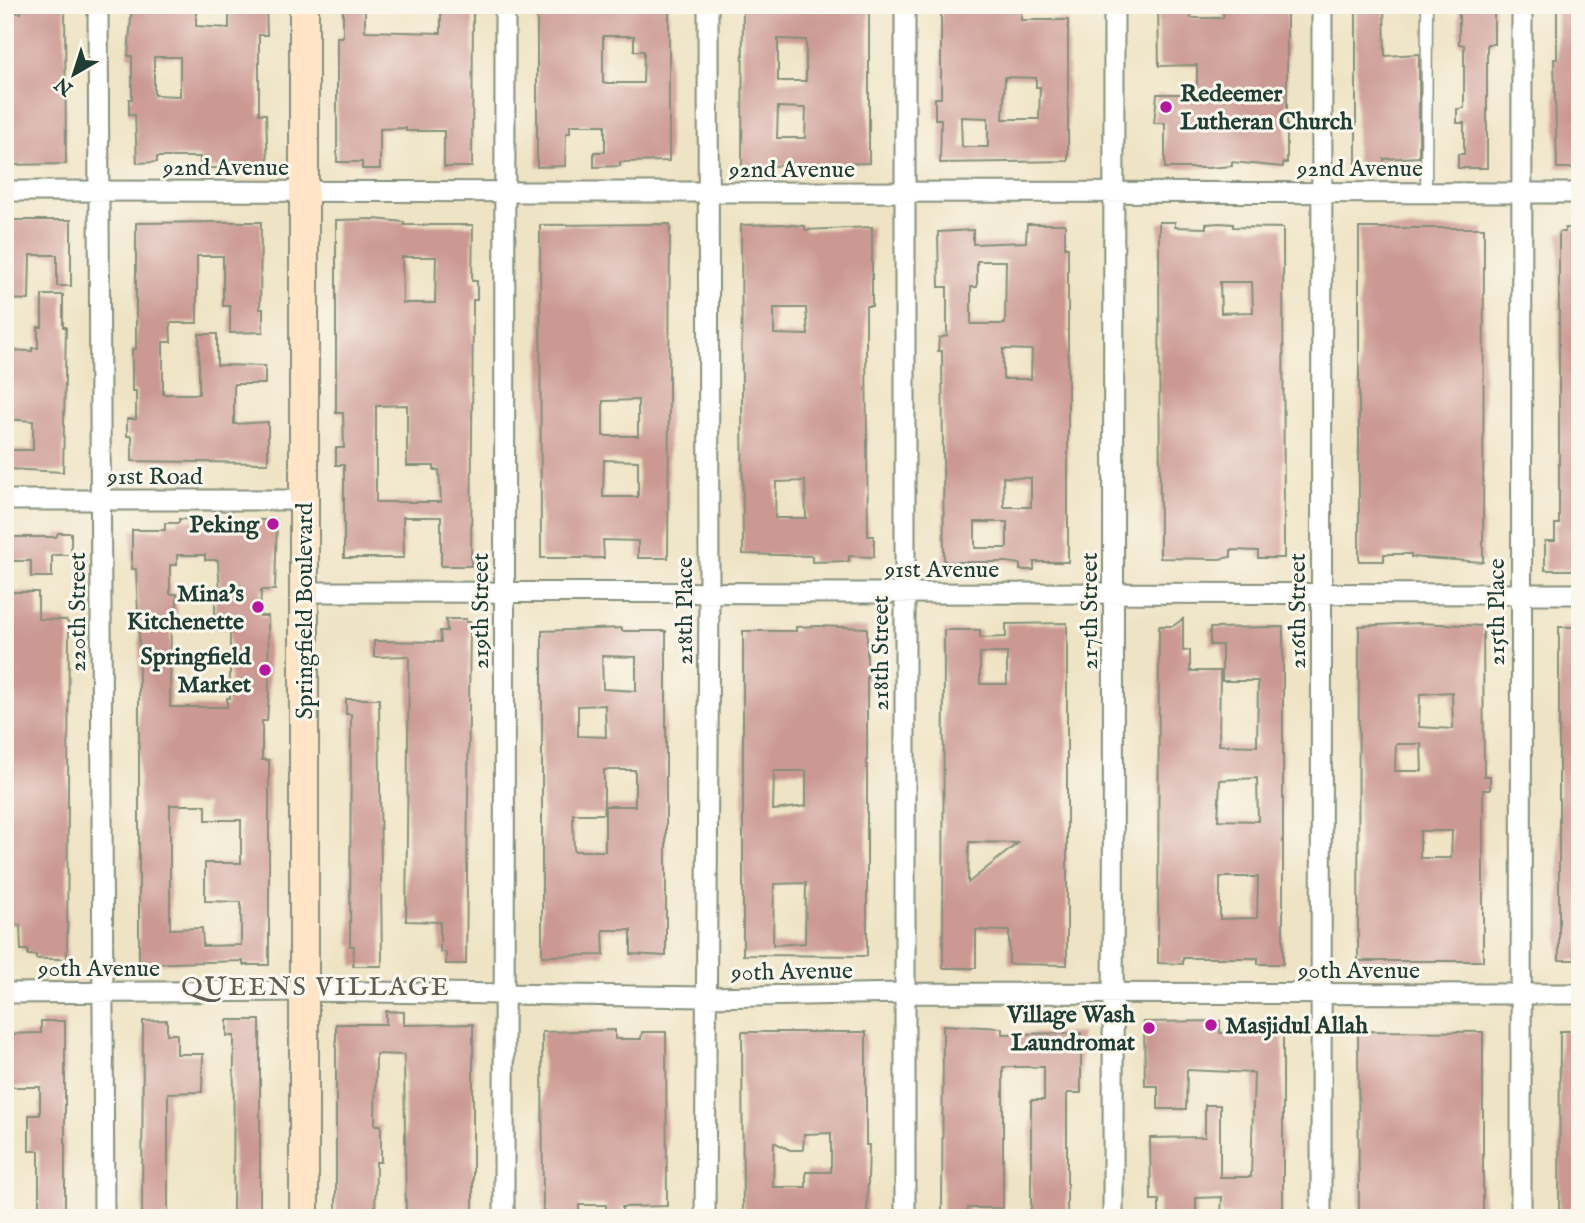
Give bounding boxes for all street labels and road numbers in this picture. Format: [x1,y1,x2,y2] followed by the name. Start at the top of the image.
[162,153,289,184] street label: 92nd Avenue
[1296,154,1423,185] street label: 92nd Avenue
[728,155,855,186] street label: 92nd Avenue
[106,462,203,493] street label: 91st Road
[290,502,321,719] street label: Springfield Boulevard
[63,552,94,672] street label: 220th Street
[1075,552,1106,670] street label: 217th Street
[466,553,497,669] street label: 219th Street
[1283,553,1314,669] street label: 216th Street
[884,555,999,586] street label: 91st Avenue
[670,557,701,665] street label: 218th Place
[1482,558,1513,666] street label: 215th Place
[866,595,897,711] street label: 218th Street
[37,954,160,985] street label: 90th Avenue
[730,956,853,989] street label: 90th Avenue
[1297,956,1420,987] street label: 90th Avenue

